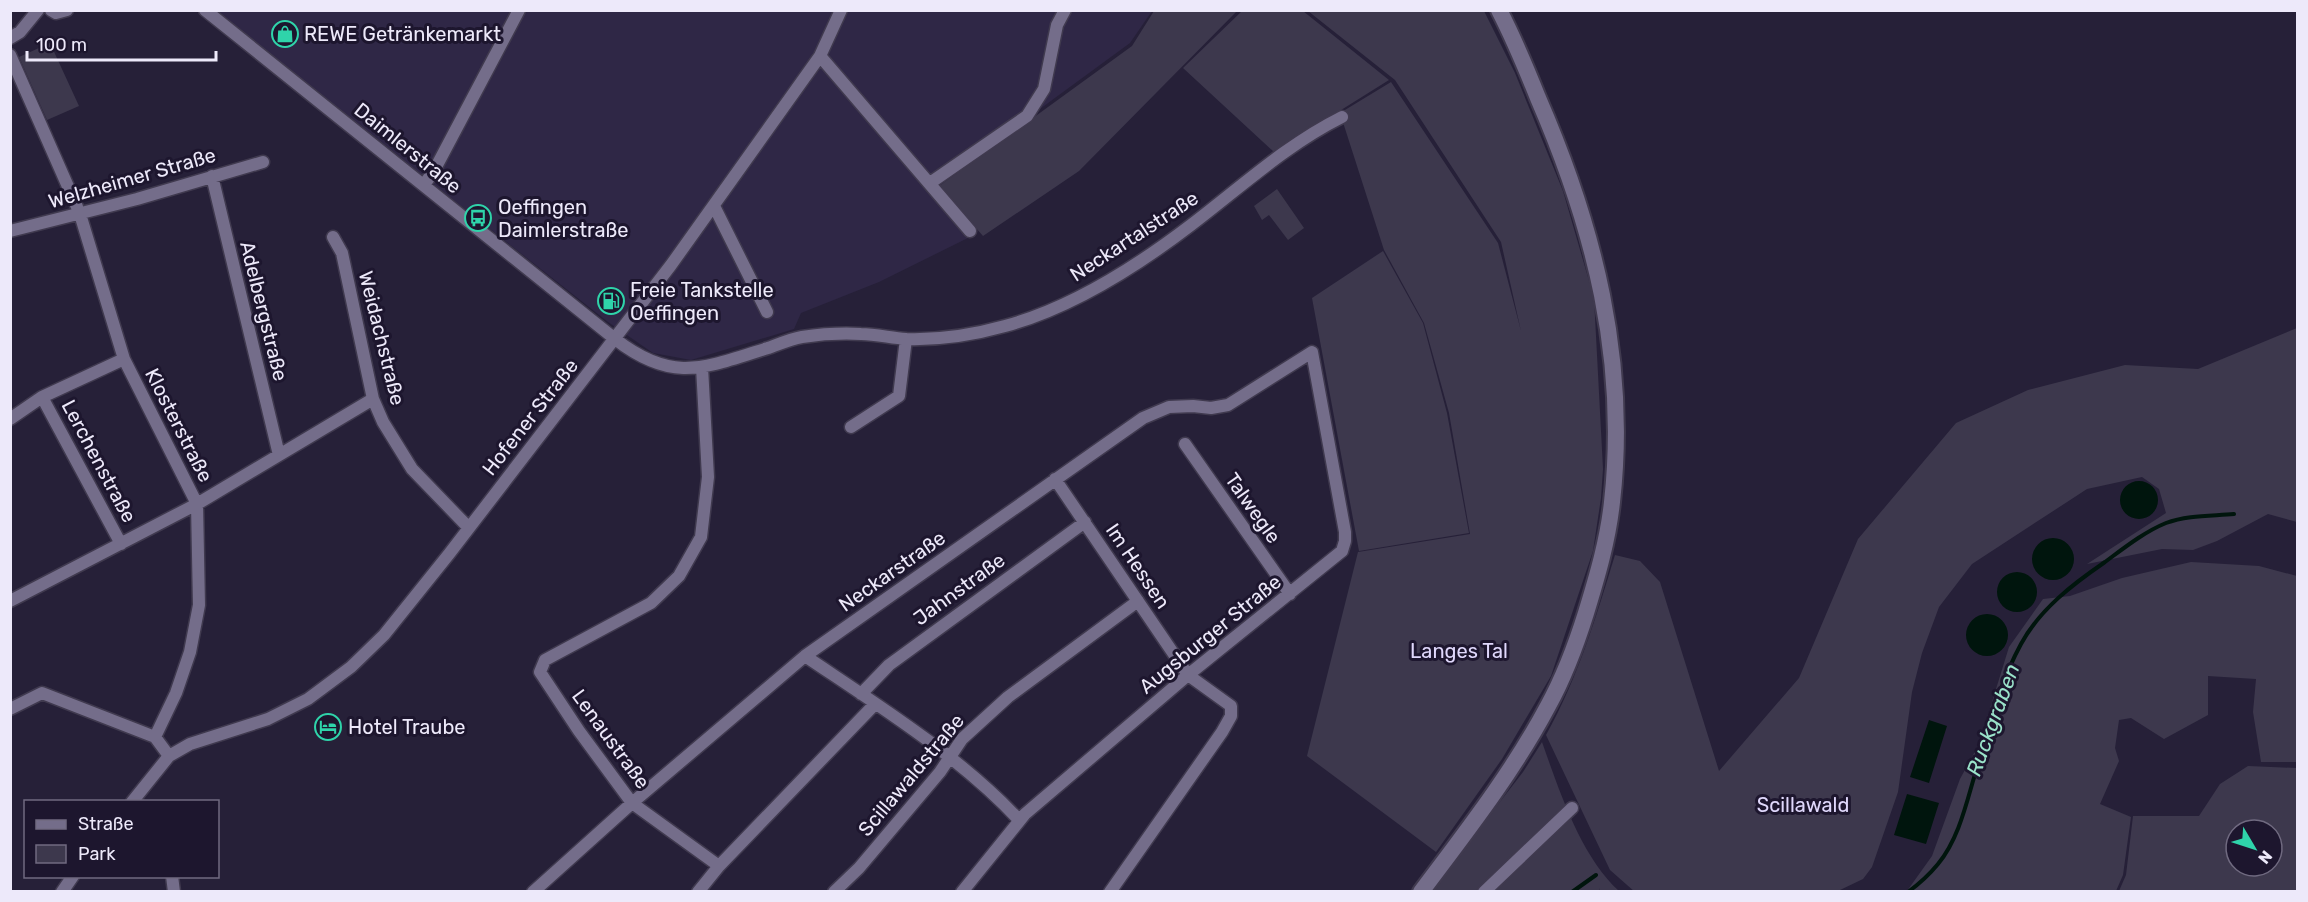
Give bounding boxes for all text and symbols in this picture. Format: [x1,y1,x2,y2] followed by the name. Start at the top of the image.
[270,19,300,49] shop icon: REWE Getränkemarkt
[304,22,501,46] place label: REWE Getränkemarkt
[27,24,216,62] scale bar
[36,34,87,56] text: 100 m
[350,98,466,198] street label: Daimlerstraße
[46,143,218,213] street label: Welzheimer Straße
[1065,186,1203,286] street label: Neckartalstraße
[498,195,629,242] place label: Oeffingen Daimlerstraße
[463,203,493,233] bus stop icon: Oeffingen Daimlerstraße
[235,239,293,383] street label: Adelbergstraße
[354,269,410,407] street label: Weidachstraße
[630,278,774,325] place label: Freie Tankstelle Oeffingen
[596,286,626,316] fuel station icon: Freie Tankstelle Oeffingen
[477,354,583,480] street label: Hofener Straße
[140,364,218,486] street label: Klosterstraße
[57,395,141,527] street label: Lerchenstraße
[1220,468,1286,548] street label: Talwegle
[1101,519,1175,613] street label: Im Hessen
[834,526,950,616] street label: Neckarstraße
[908,548,1010,630] street label: Jahnstraße
[1134,569,1286,699] street label: Augsburger Straße
[1410,639,1508,663] park label: Langes Tal
[1961,660,2024,780] water label: Ruckgraben
[567,685,655,793] street label: Lenaustraße
[853,709,969,841] street label: Scillawaldstraße
[313,712,343,742] hotel icon: Hotel Traube
[348,715,466,739] place label: Hotel Traube
[1757,793,1849,817] park label: Scillawald
[24,800,219,878] legend
[78,813,134,835] text: Straße
[2224,818,2284,878] north arrow
[78,843,116,865] text: Park
[2254,847,2276,868] text: N

